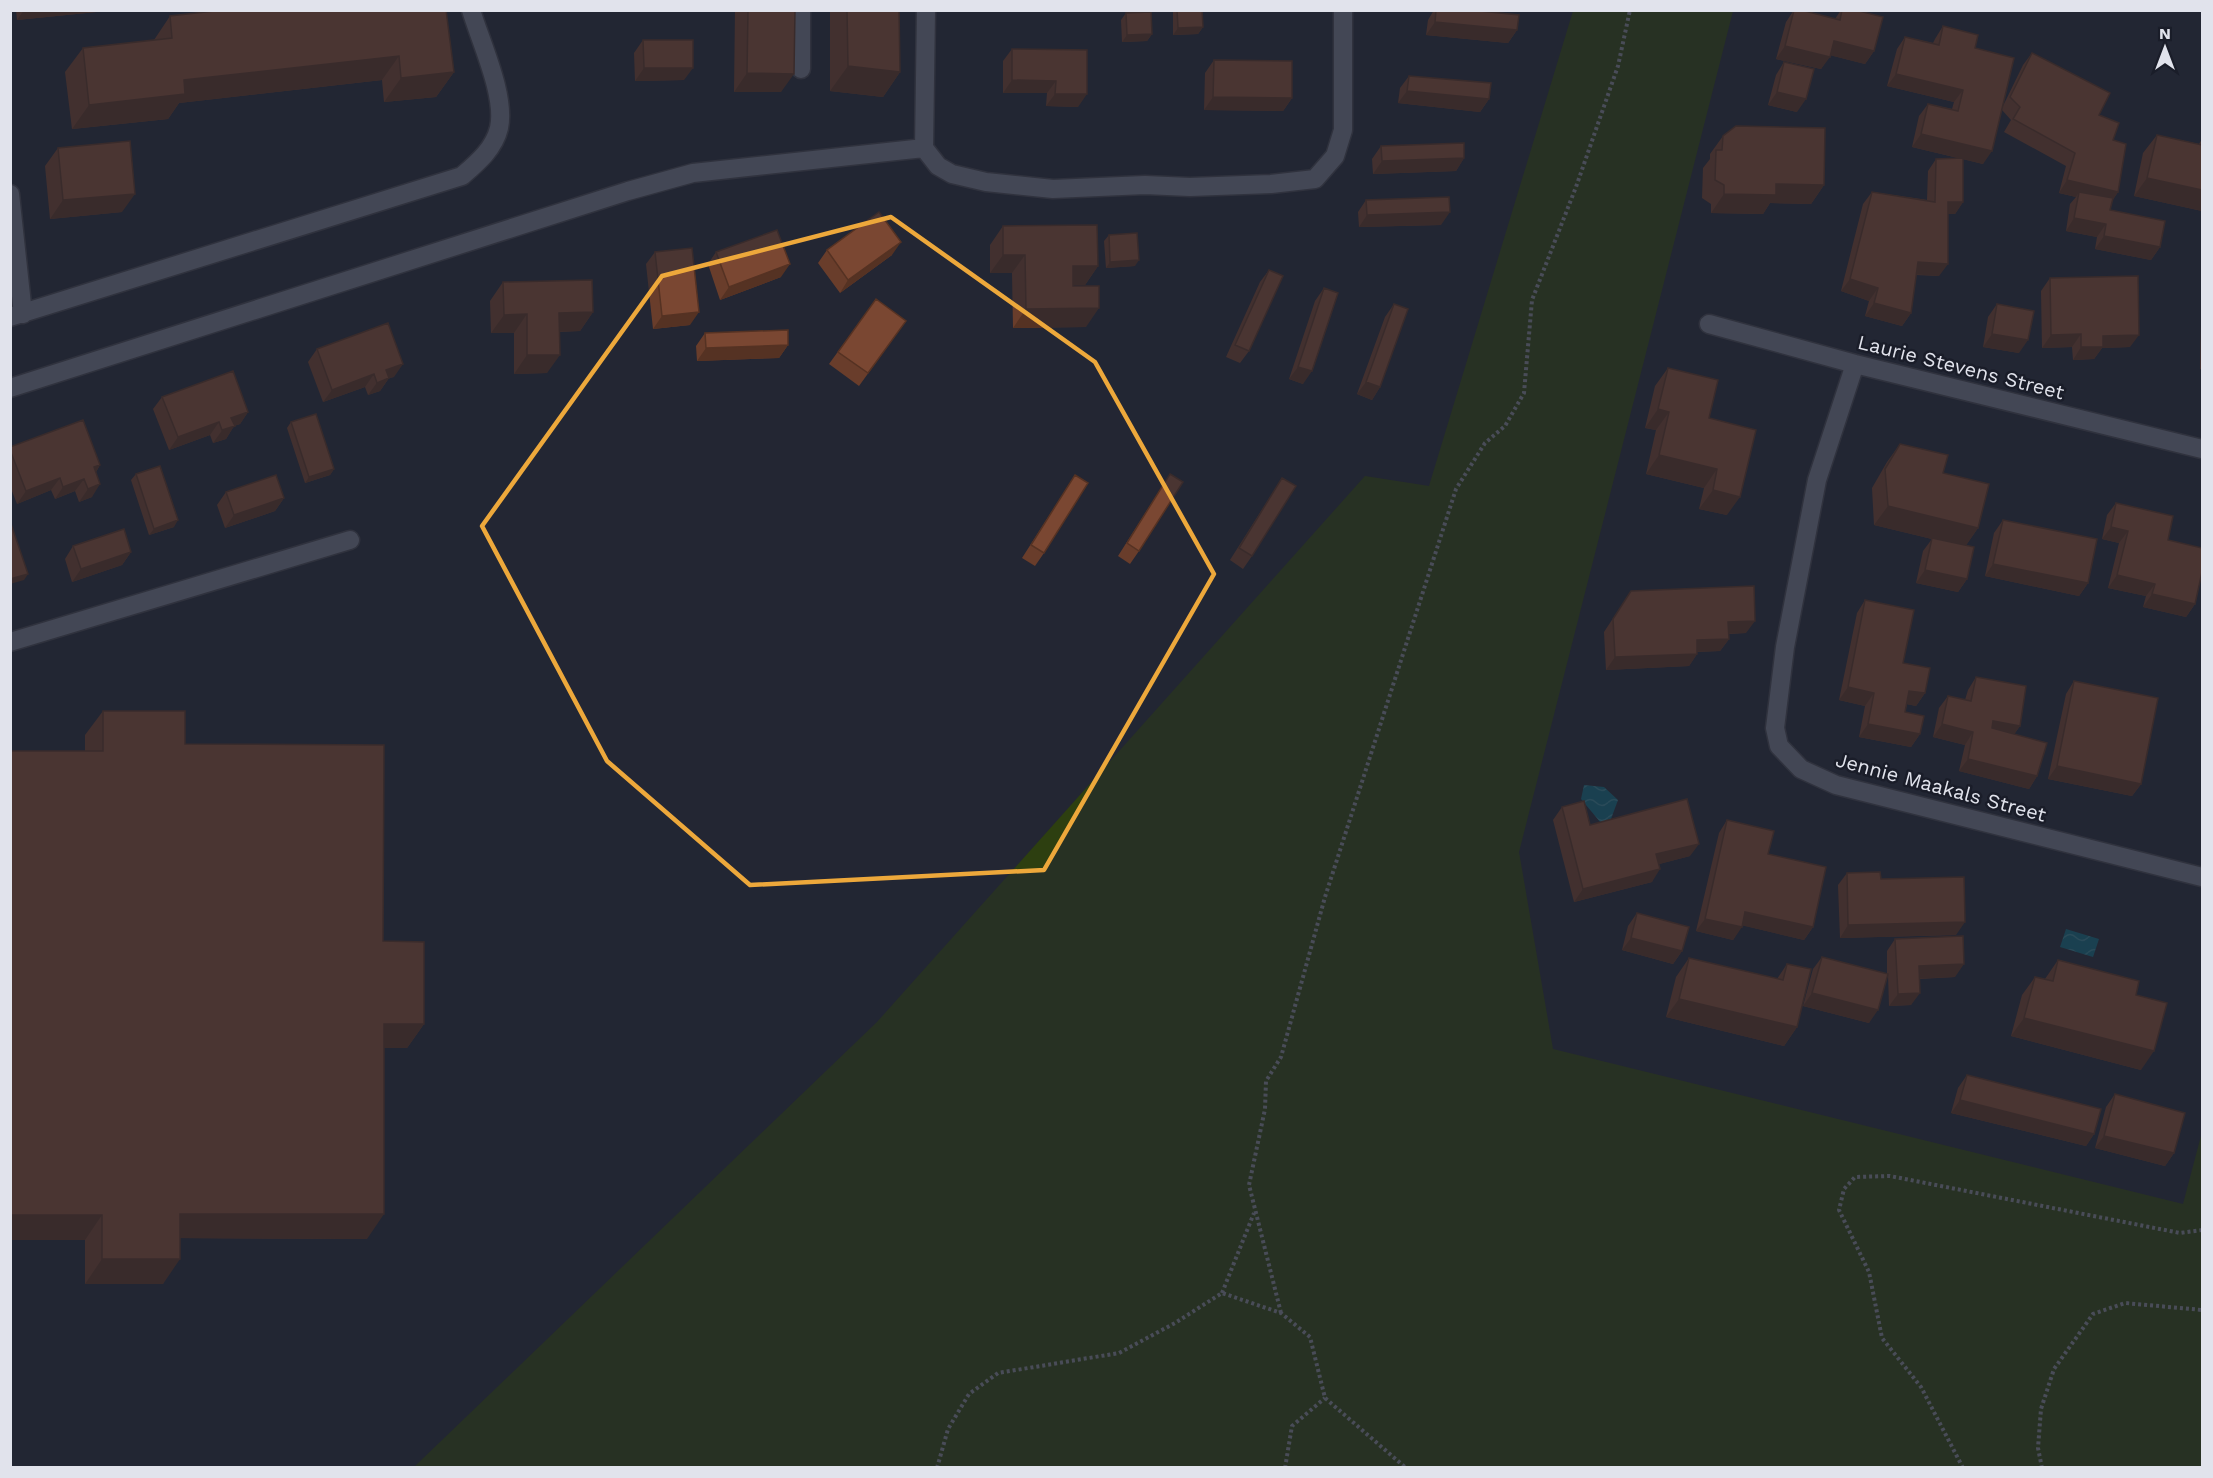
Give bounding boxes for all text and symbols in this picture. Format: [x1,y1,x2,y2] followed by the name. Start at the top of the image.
[2135,18,2195,78] north arrow
[2159,24,2171,43] text: N
[1855,330,2067,404] street label: Laurie Stevens Street
[1833,747,2049,827] street label: Jennie Maakals Street

